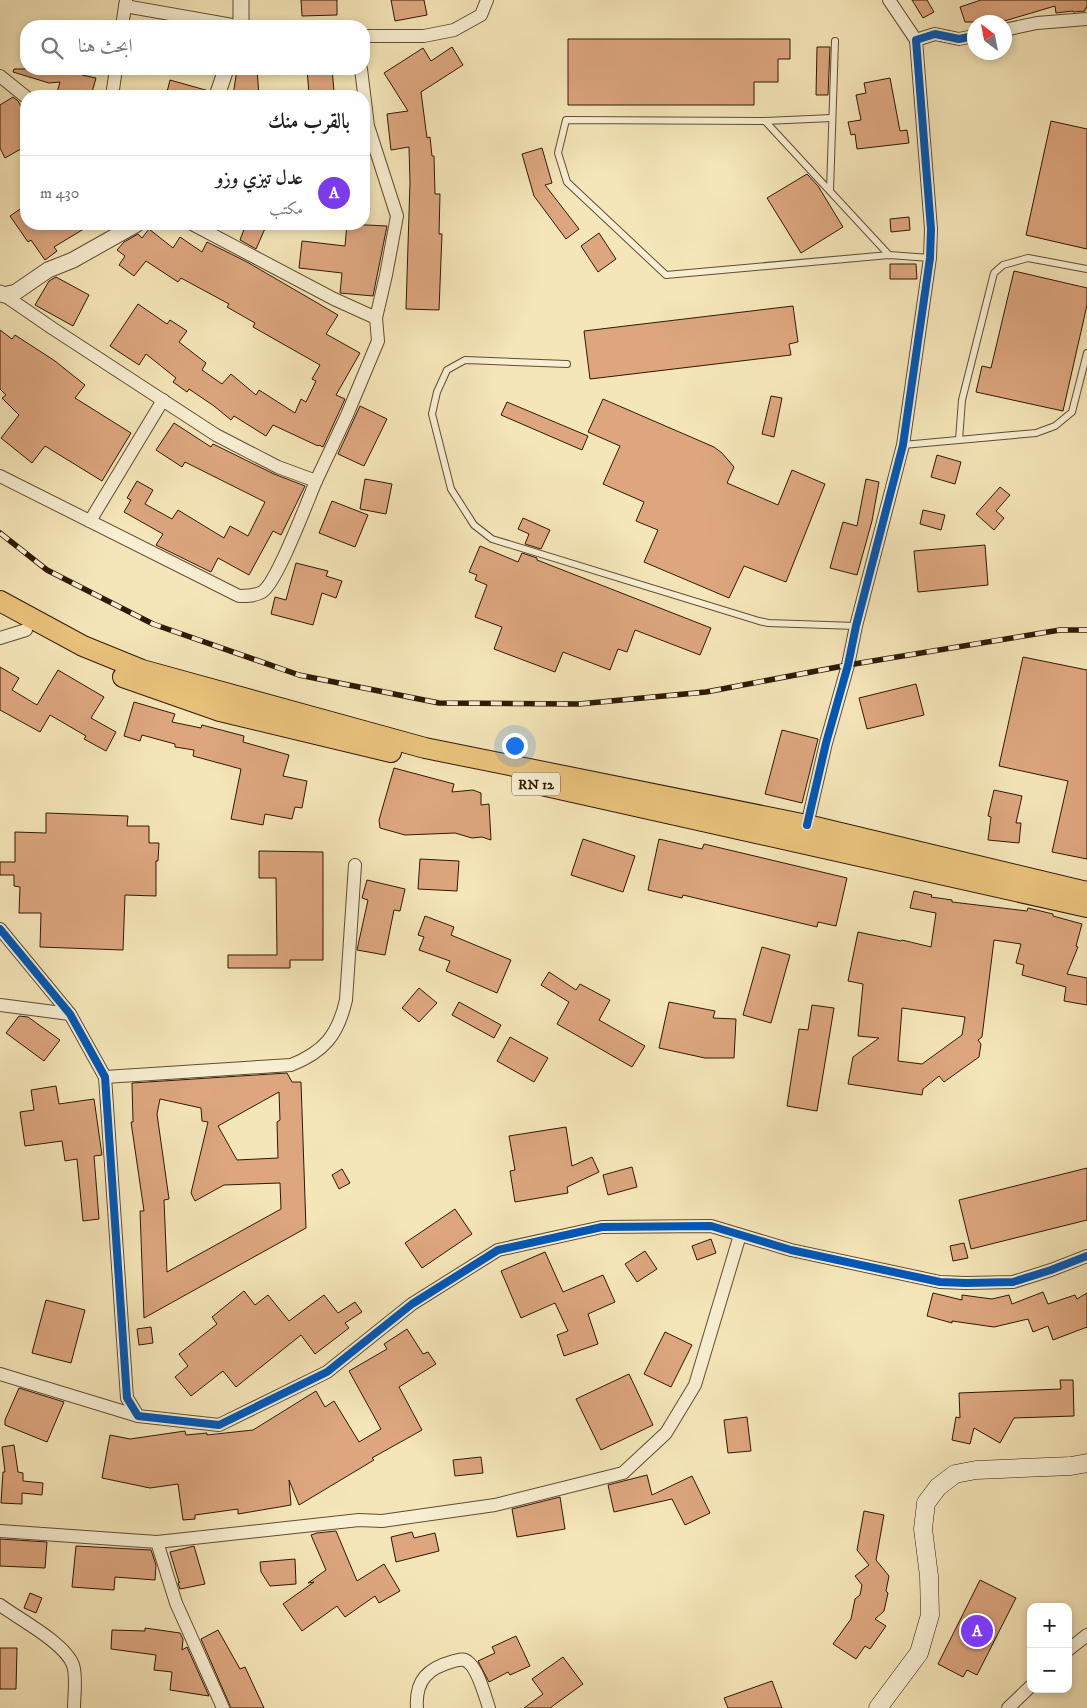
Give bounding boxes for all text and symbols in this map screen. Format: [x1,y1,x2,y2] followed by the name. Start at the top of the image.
[967,15,1012,60] north arrow
[20,20,370,75] search box
[38,34,66,62] icon: search
[78,35,133,58] text: ابحث هنا
[268,109,350,135] text: بالقرب منك
[216,167,303,190] text: عدل تيزي وزو
[40,183,79,203] text: 430 m
[329,183,339,203] text: A
[269,199,303,219] text: مكتب
[502,733,528,759] your location
[512,772,560,796] road number: RN 12
[1027,1603,1072,1693] map controls
[1027,1603,1072,1648] button: +
[961,1612,993,1650] pin: A
[1027,1648,1072,1693] button: −

